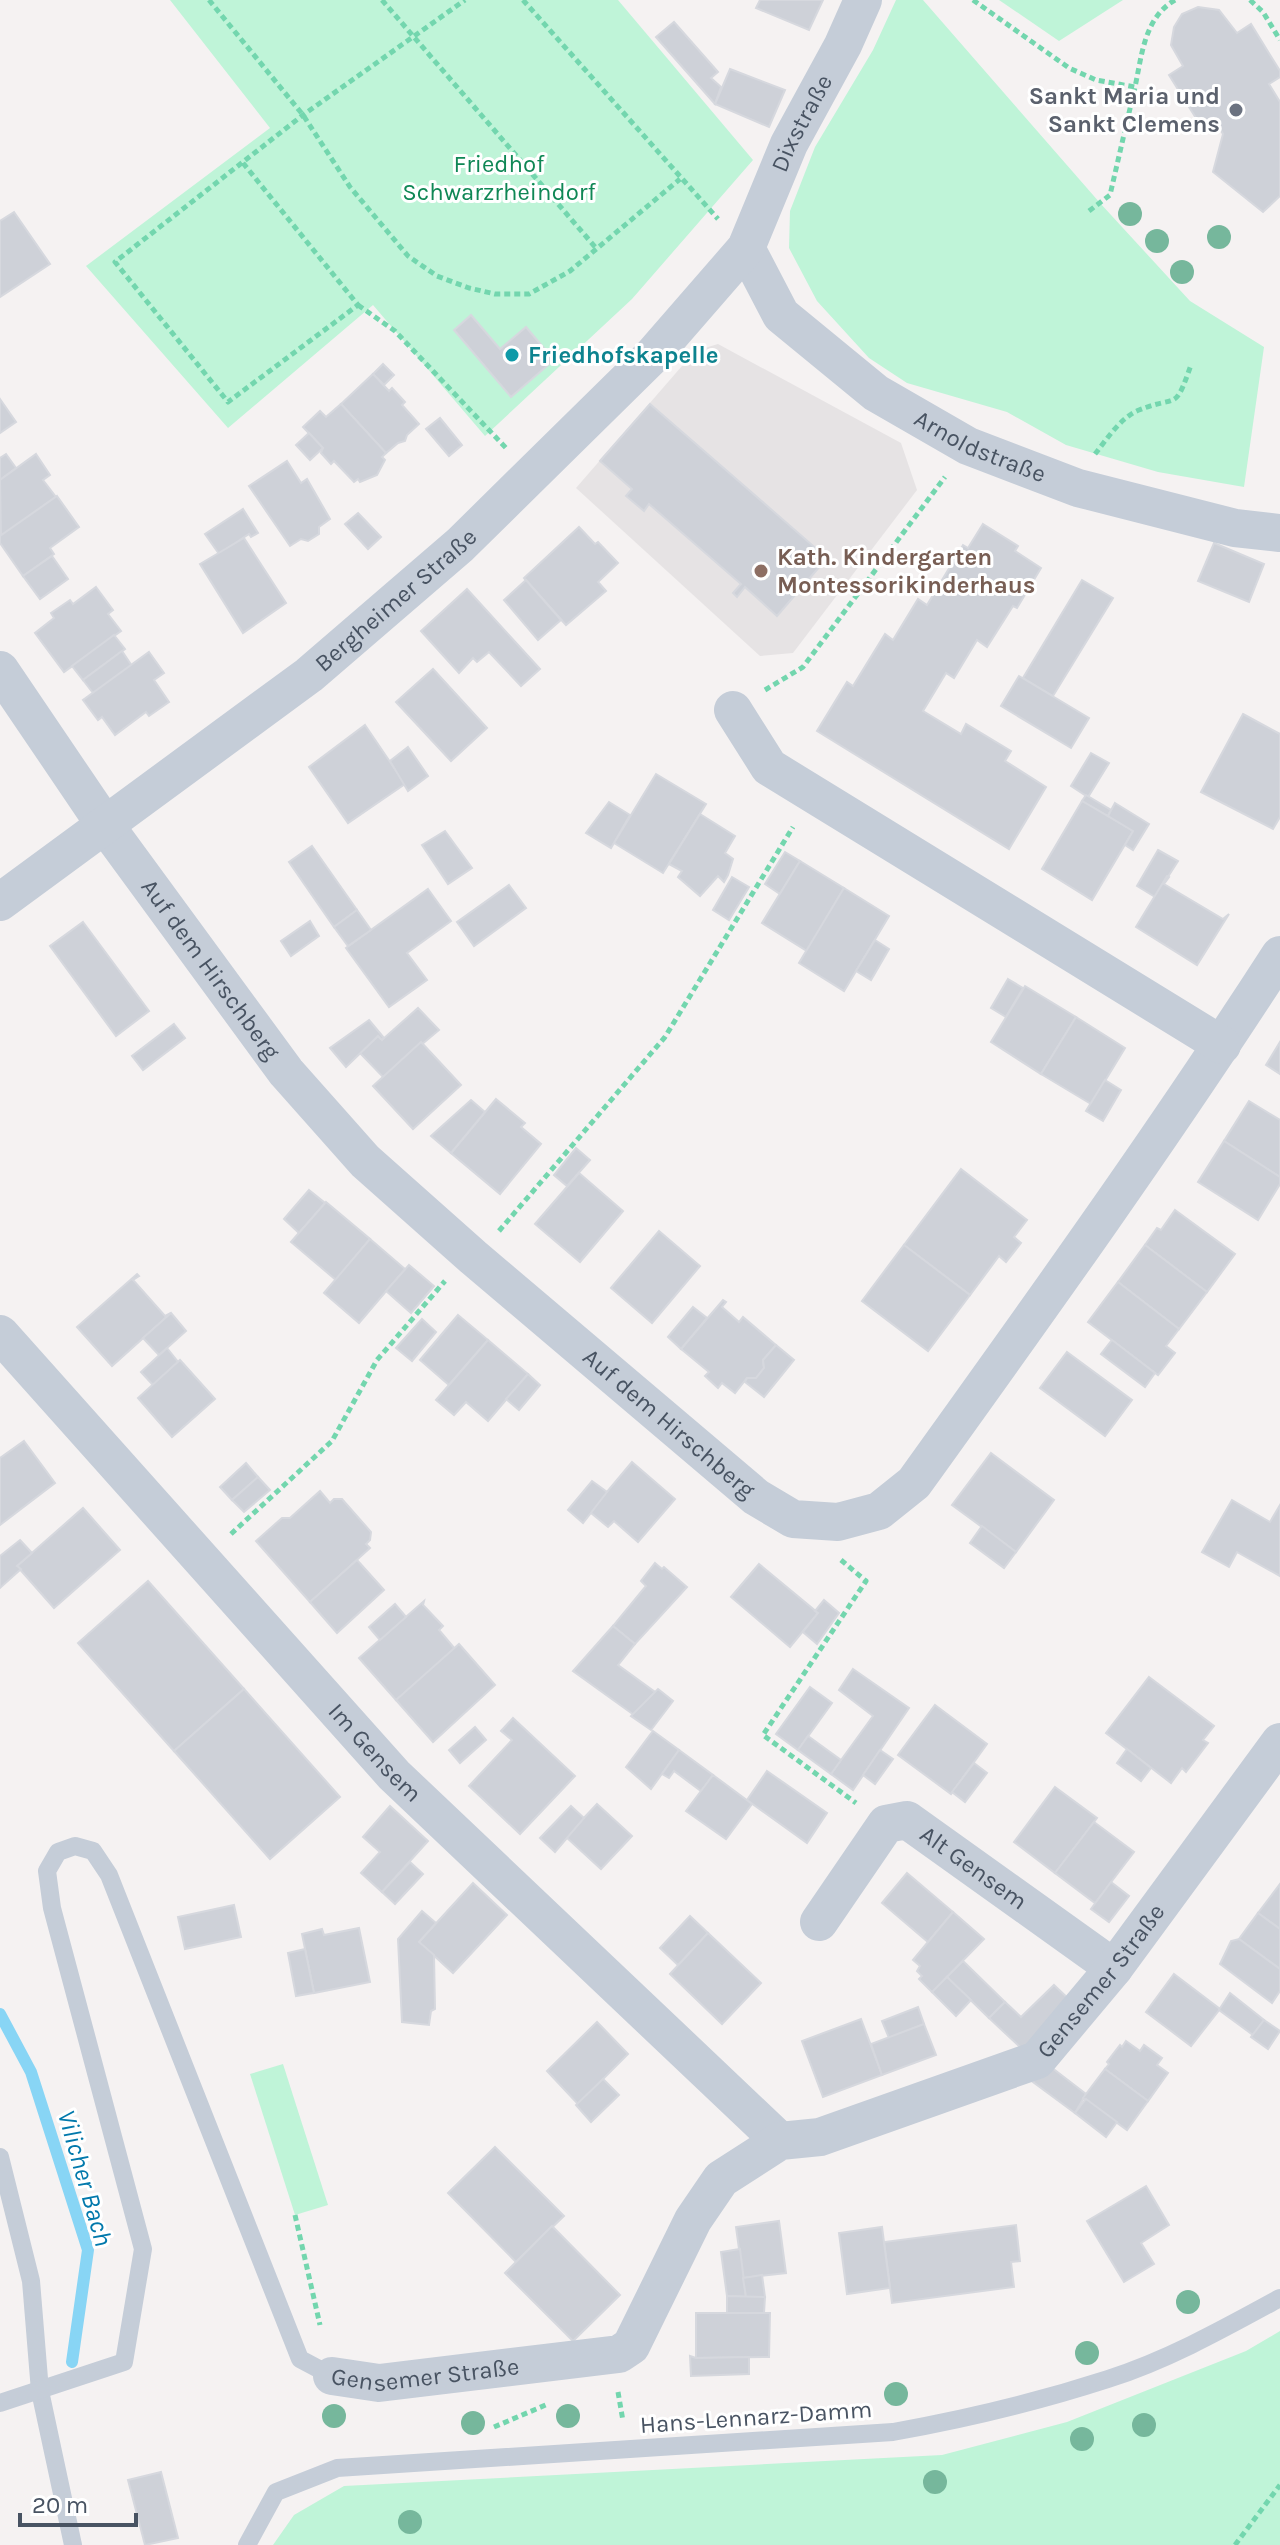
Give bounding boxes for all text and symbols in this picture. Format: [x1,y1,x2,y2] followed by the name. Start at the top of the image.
[765,70,838,176] street label: Dixstraße
[1029,82,1220,138] place label: Sankt Maria und Sankt Clemens
[1227,101,1245,119] marker: Sankt Maria und Sankt Clemens
[402,150,596,206] park label: Friedhof Schwarzrheindorf
[528,341,719,369] place label: Friedhofskapelle
[503,346,521,364] marker: Friedhofskapelle
[909,404,1050,488] street label: Arnoldstraße
[309,523,482,678] street label: Bergheimer Straße
[777,543,1036,599] place label: Kath. Kindergarten Montessorikinderhaus
[752,562,770,580] marker: Kath. Kindergarten Montessorikinderhaus
[135,873,286,1065] street label: Auf dem Hirschberg
[577,1342,761,1504] street label: Auf dem Hirschberg
[322,1697,428,1808] street label: Im Gensem
[915,1820,1033,1915] street label: Alt Gensem
[1031,1898,1170,2064] street label: Gensemer Straße
[51,2106,119,2250] water label: Vilicher Bach
[329,2352,521,2398] street label: Gensemer Straße
[639,2395,873,2439] street label: Hans-Lennarz-Damm
[20,2477,136,2527] scale bar
[32,2491,88,2519] text: 20 m

